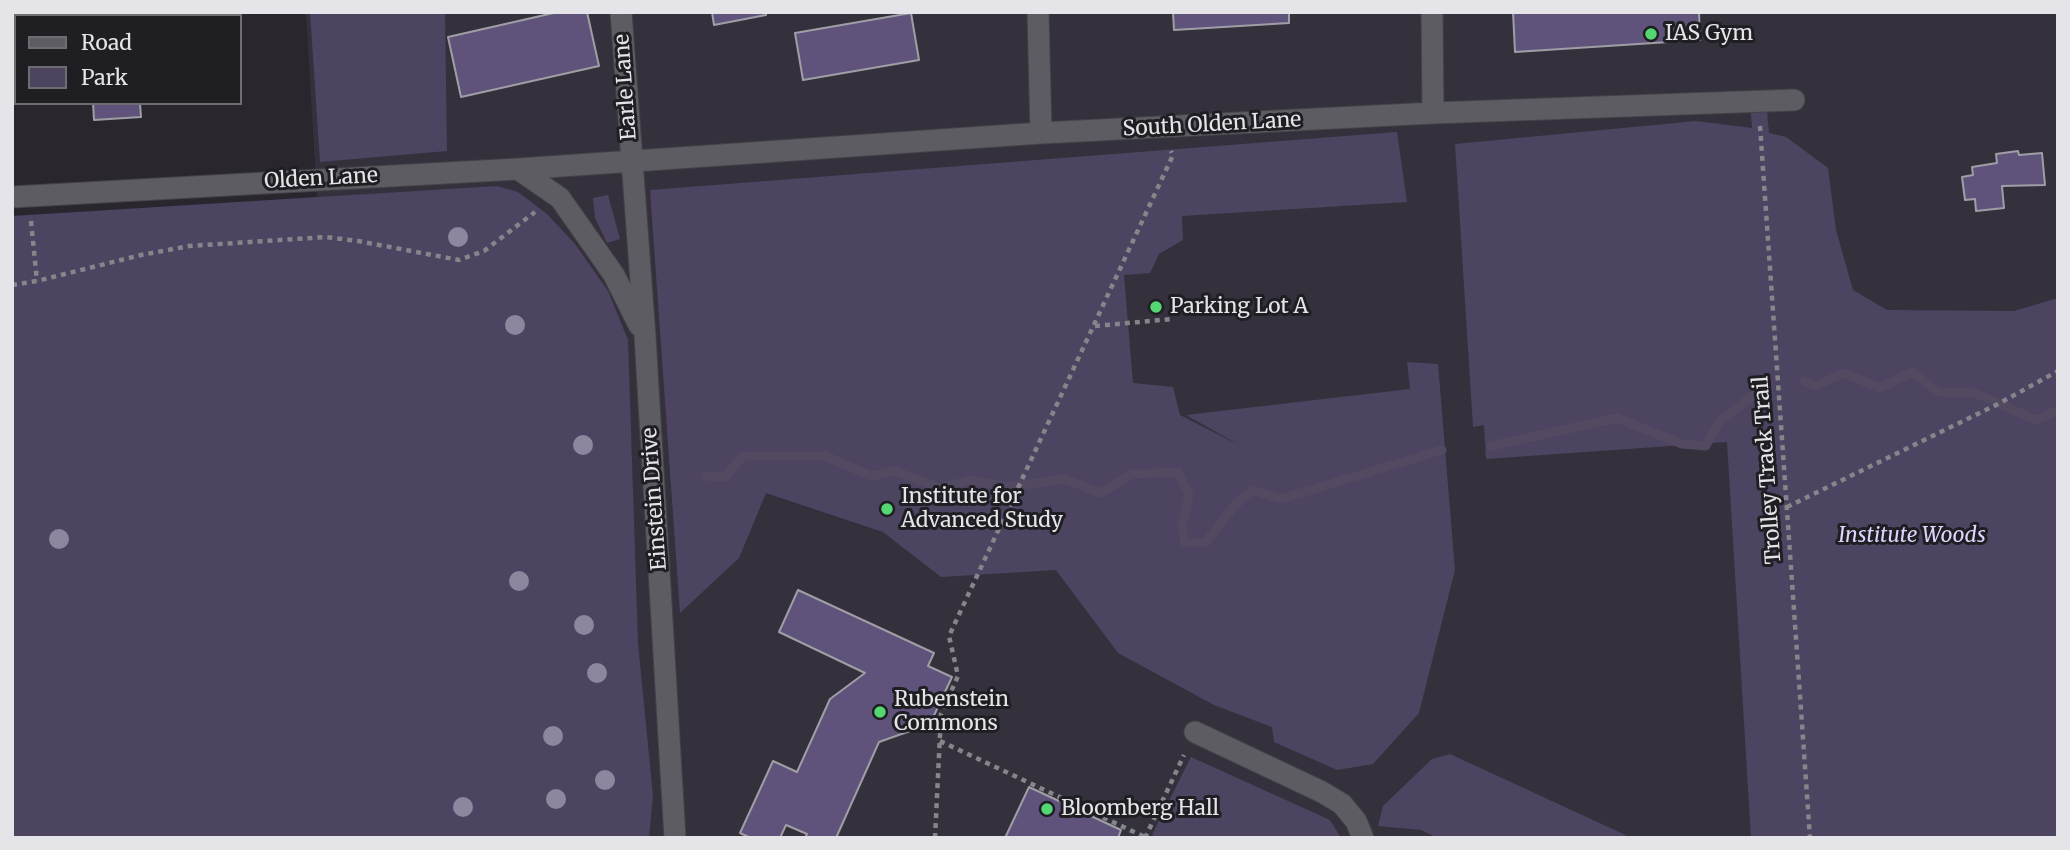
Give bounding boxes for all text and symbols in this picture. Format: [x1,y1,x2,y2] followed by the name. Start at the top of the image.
[14,14,242,105] legend
[1665,21,1753,47] place label: IAS Gym
[1643,26,1659,42] marker: IAS Gym
[81,29,132,56] text: Road
[610,33,642,141] street label: Earle Lane
[81,64,128,91] text: Park
[1122,108,1302,142] street label: South Olden Lane
[263,163,379,195] street label: Olden Lane
[1170,294,1308,320] place label: Parking Lot A
[1148,299,1164,315] marker: Parking Lot A
[1749,375,1787,565] street label: Trolley Track Trail
[637,427,673,571] street label: Einstein Drive
[901,484,1063,534] place label: Institute for Advanced Study
[879,501,895,517] marker: Institute for Advanced Study
[1838,523,1986,549] park label: Institute Woods
[894,687,1009,737] place label: Rubenstein Commons
[872,704,888,720] marker: Rubenstein Commons
[1061,796,1219,822] place label: Bloomberg Hall
[1039,801,1055,817] marker: Bloomberg Hall

